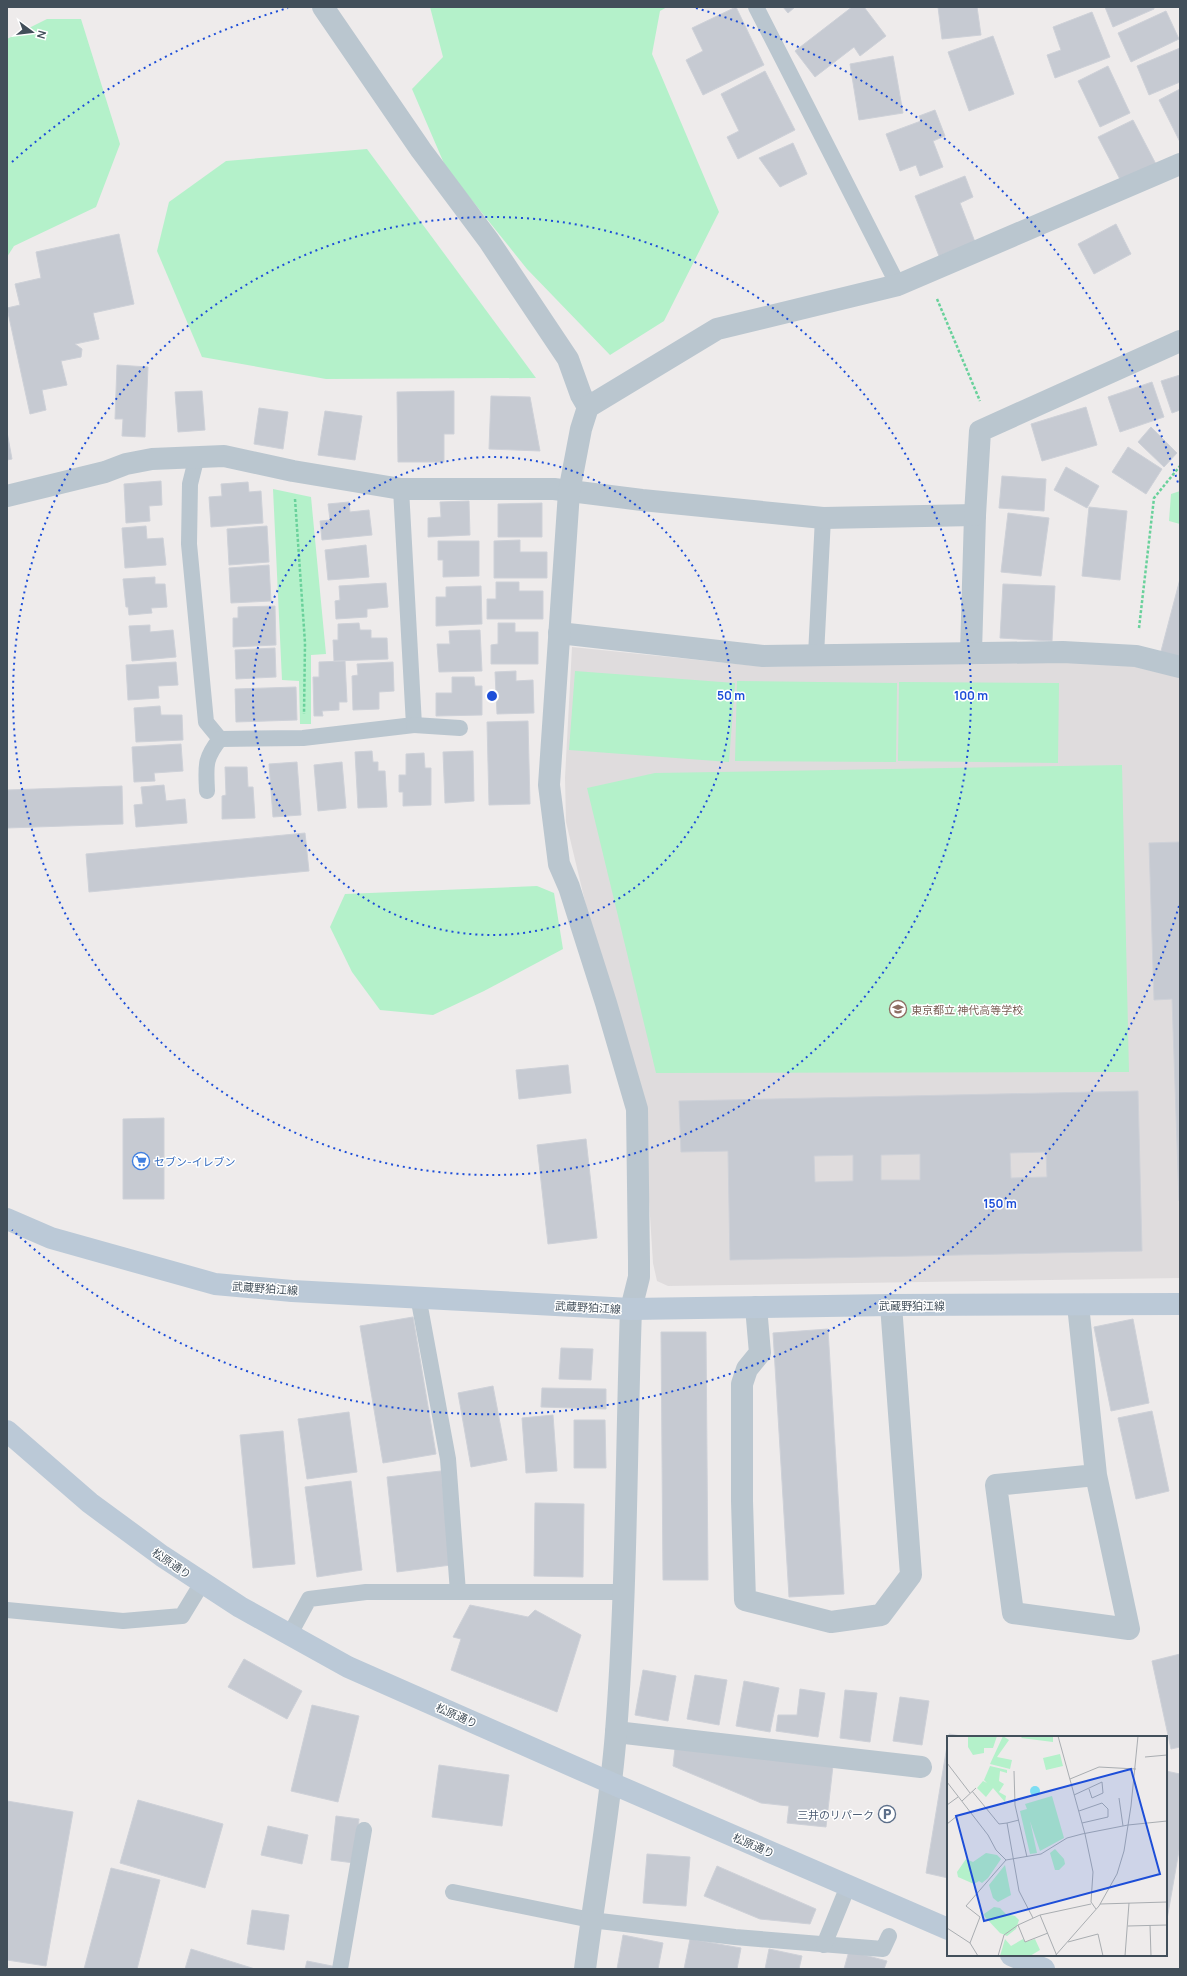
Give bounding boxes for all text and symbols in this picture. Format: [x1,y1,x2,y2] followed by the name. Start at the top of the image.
[12,12,52,52] north arrow
[34,29,50,41] text: N
[717,687,745,704] text: 50 m
[954,687,988,704] text: 100 m
[485,689,499,703] centre of rings
[888,999,908,1019] school or university icon: 東京都立 神代高等学校
[911,1002,1023,1017] place label: 東京都立 神代高等学校
[131,1151,151,1171] supermarket icon: セブン-イレブン
[154,1154,236,1169] place label: セブン-イレブン
[983,1195,1017,1212] text: 150 m
[232,1278,298,1298] street label: 武蔵野狛江線
[555,1298,621,1316] street label: 武蔵野狛江線
[879,1298,945,1313] street label: 武蔵野狛江線
[150,1544,194,1582] street label: 松原通り
[434,1699,480,1731] street label: 松原通り
[947,1736,1167,1956] inset map
[877,1804,897,1824] parking icon: 三井のリパーク
[797,1807,874,1822] place label: 三井のリパーク
[731,1829,777,1861] street label: 松原通り

